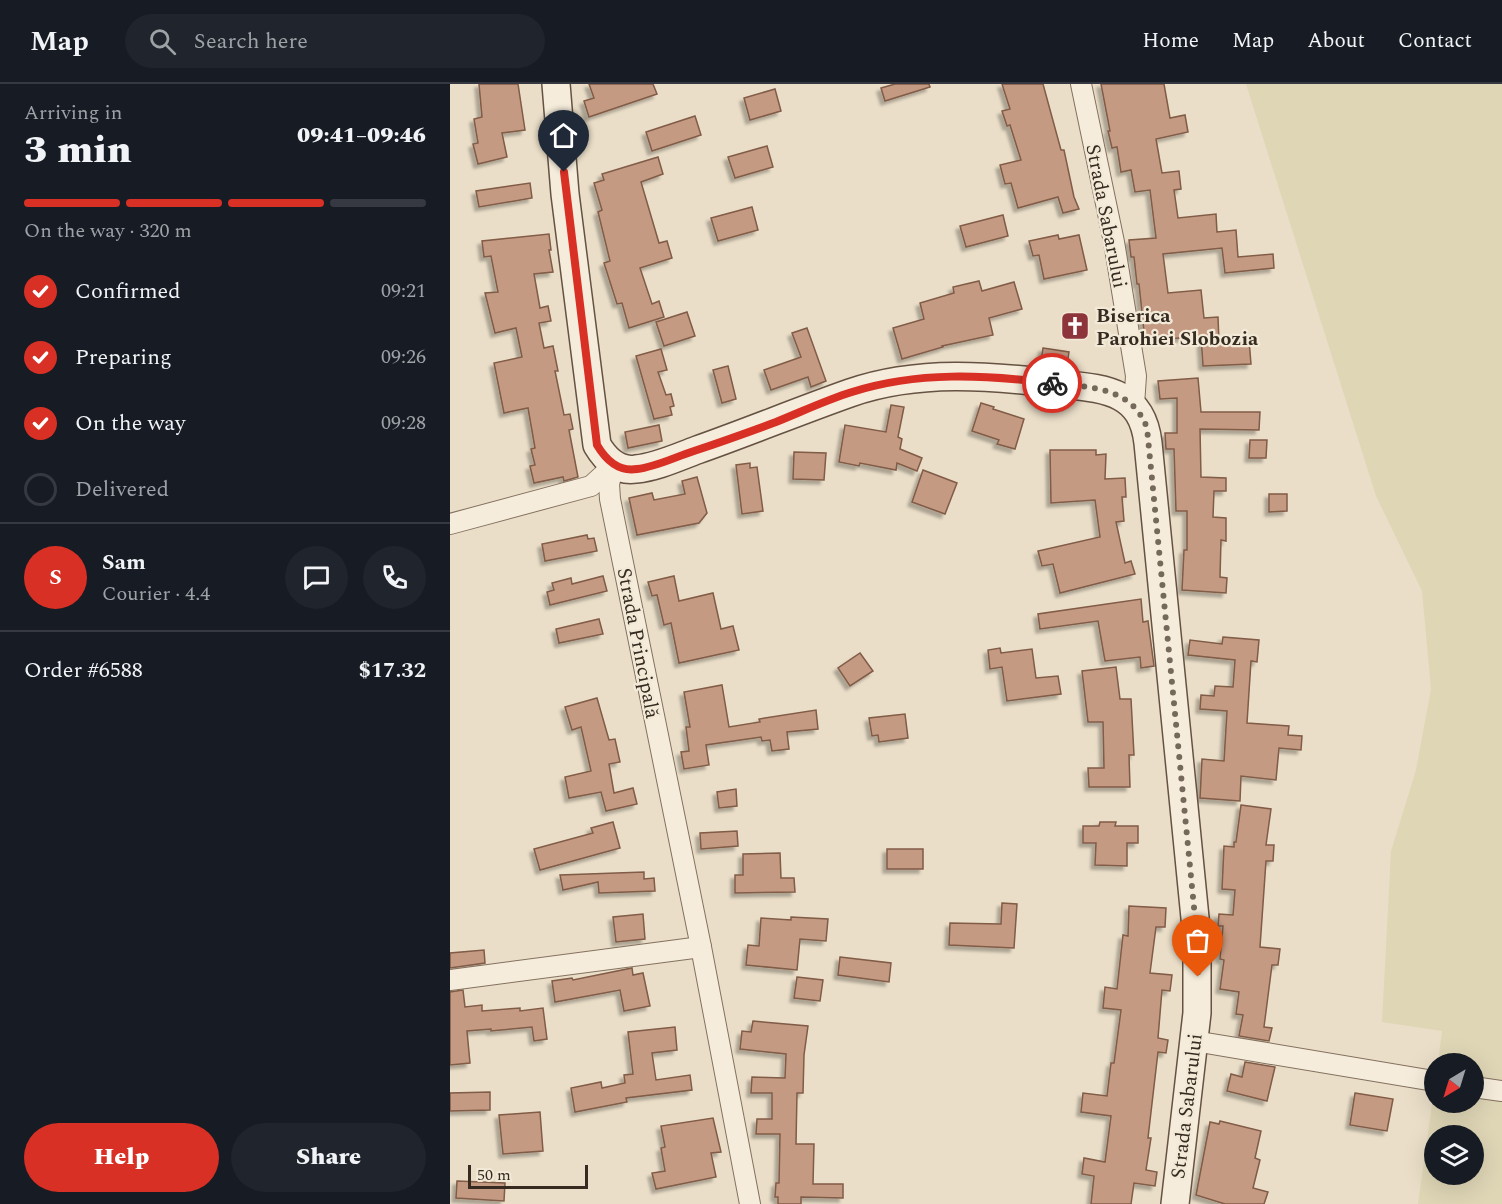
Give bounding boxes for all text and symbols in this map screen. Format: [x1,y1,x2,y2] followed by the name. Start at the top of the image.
[125,14,545,68] search box
[30,20,89,63] text: Map
[146,25,179,58] icon: search
[194,25,308,58] text: Search here
[1142,25,1199,57] text: Home
[1232,25,1274,57] text: Map
[1307,25,1365,57] text: About
[1398,25,1472,57] text: Contact
[24,98,122,128] text: Arriving in
[538,110,589,172] pin
[297,119,426,152] text: 09:41–09:46
[547,119,580,152] icon: home
[24,121,132,180] text: 3 min
[1077,142,1135,291] street label: Strada Sabarului
[24,216,192,246] text: On the way · 320 m
[24,275,57,308] icon: check
[75,275,181,308] text: Confirmed
[381,276,426,306] text: 09:21
[1096,301,1259,354] place label: Biserica Parohiei Slobozia
[1059,310,1091,342] church icon: Biserica Parohiei Slobozia
[24,341,57,374] icon: check
[75,341,172,374] text: Preparing
[381,342,426,372] text: 09:26
[1022,353,1082,413] courier
[1036,367,1069,400] icon: bike
[24,407,57,440] icon: check
[75,407,186,440] text: On the way
[381,408,426,438] text: 09:28
[75,473,169,506] text: Delivered
[102,546,146,579] text: Sam
[285,546,348,609] button: chat
[363,546,426,609] button: phone
[49,561,62,594] text: S
[609,565,667,721] street label: Strada Principală
[102,579,210,609] text: Courier · 4.4
[24,654,143,687] text: Order #6588
[358,654,426,687] text: $17.32
[1172,915,1223,977] pin
[1181,924,1214,957] icon: bag
[1163,1032,1211,1181] street label: Strada Sabarului
[1424,1053,1484,1113] north arrow
[1424,1053,1484,1185] map controls
[24,1123,219,1192] button: Help
[231,1123,426,1192] button: Share
[1424,1125,1484,1185] button: layers
[468,1162,588,1190] scale bar
[477,1163,511,1187] text: 50 m

